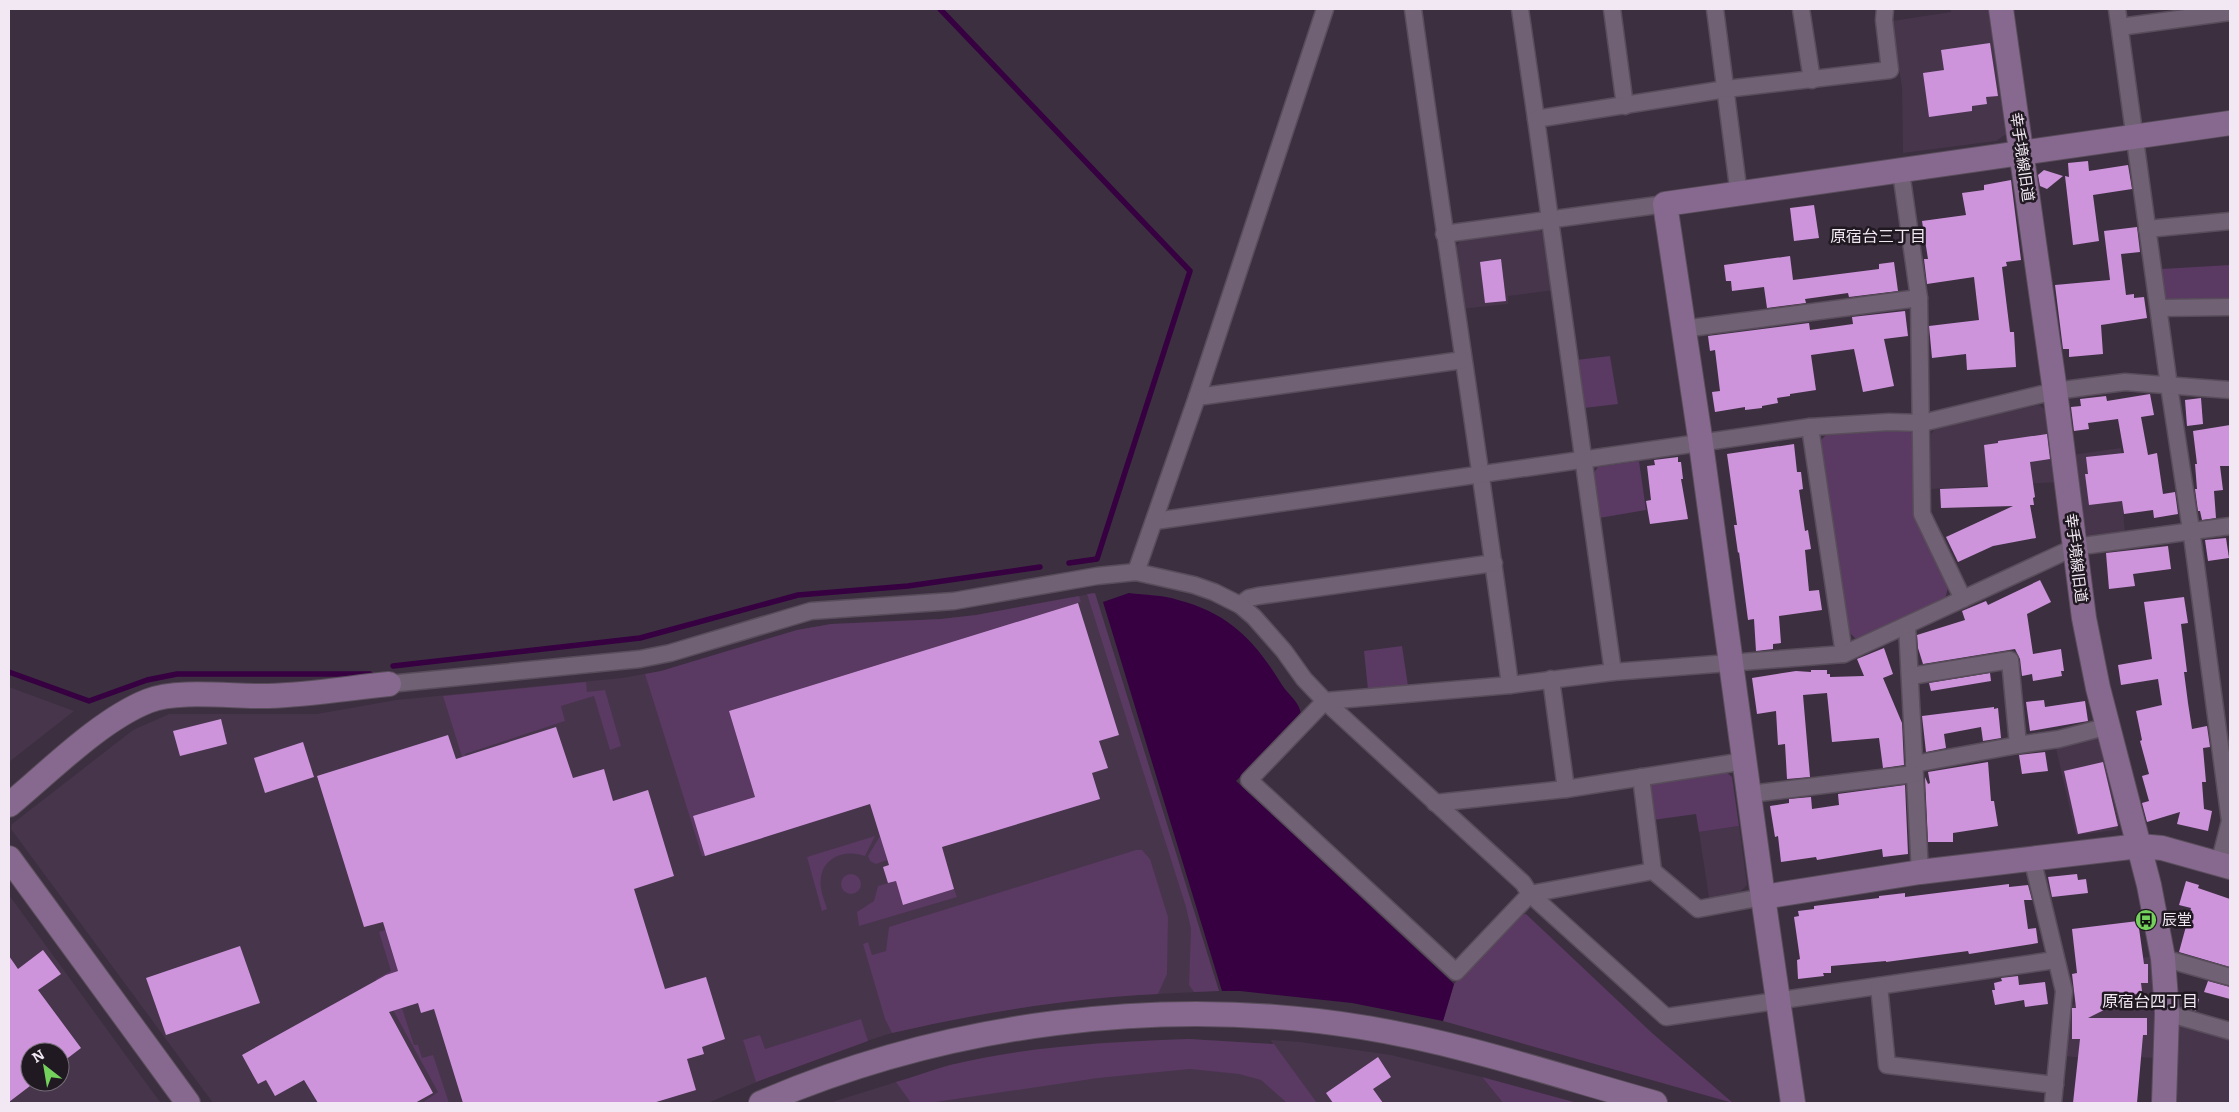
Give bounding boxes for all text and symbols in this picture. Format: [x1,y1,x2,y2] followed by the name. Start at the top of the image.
[2006,111,2041,203] street label: 幸手境線旧道
[1830,223,1926,247] district label: 原宿台三丁目
[2061,512,2094,604] street label: 幸手境線旧道
[2162,907,2192,930] place label: 辰堂
[2134,908,2158,932] bus stop icon: 辰堂
[2102,988,2198,1012] district label: 原宿台四丁目
[20,1042,70,1092] north arrow
[28,1043,48,1067] text: N

